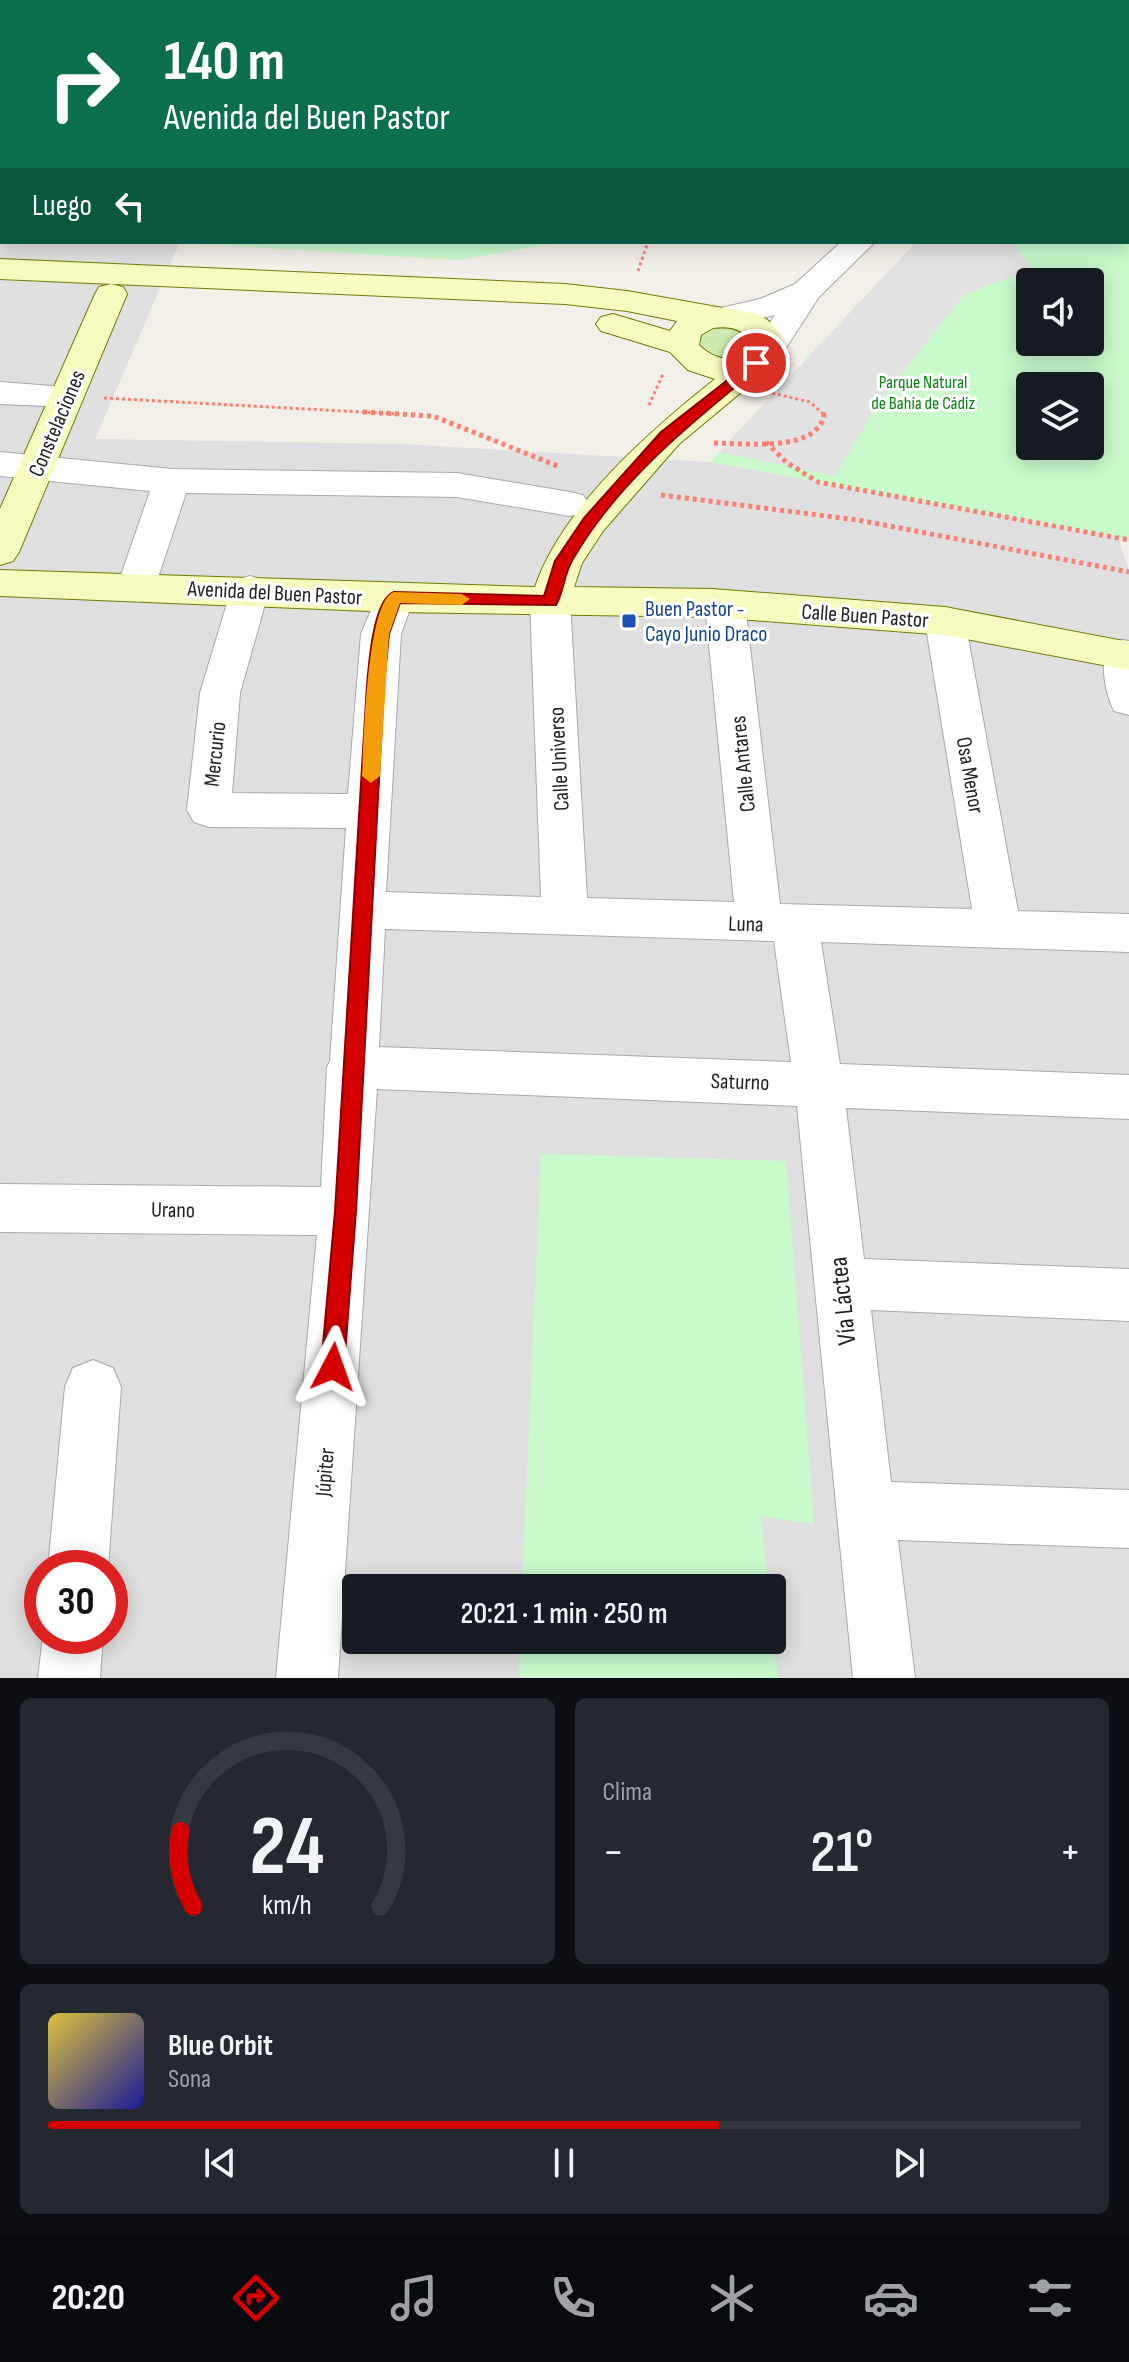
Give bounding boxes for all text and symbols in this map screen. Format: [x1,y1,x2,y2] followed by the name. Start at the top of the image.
[164,29,285,96] text: 140 m
[32,32,136,136] icon: right
[164,97,450,140] text: Avenida del Buen Pastor
[108,184,152,228] icon: left
[32,188,92,224] text: Luego
[1016,268,1104,460] map controls
[1016,268,1104,356] button: sound
[722,329,790,397] pin
[734,341,778,385] icon: arrive
[23,366,92,481] street label: Constelaciones
[871,372,975,414] park label: Parque Natural de Bahía de Cádiz
[1016,372,1104,460] button: layers
[186,575,363,612] street label: Avenida del Buen Pastor
[645,596,768,648] place label: Buen Pastor - Cayo Junio Draco
[800,599,929,634] street label: Calle Buen Pastor
[620,612,638,630] marker: Buen Pastor - Cayo Junio Draco
[543,706,576,812] street label: Calle Universo
[725,714,762,813] street label: Calle Antares
[199,720,232,788] street label: Mercurio
[950,735,990,816] street label: Osa Menor
[728,910,764,939] street label: Luna
[710,1068,770,1097] street label: Saturno
[151,1197,195,1224] street label: Urano
[823,1255,864,1347] street label: Vía Láctea
[291,1325,375,1409] position arrow
[310,1447,341,1499] street label: Júpiter
[24,1550,128,1654] speed limit sign: 30
[460,1596,668,1632] text: 20:21 · 1 min · 250 m
[603,1777,652,1808] text: Clima
[250,1798,325,1898] text: 24
[810,1817,873,1889] text: 21°
[603,1826,624,1879] text: −
[1059,1826,1081,1879] text: +
[263,1888,312,1923] text: km/h
[168,2028,273,2064] text: Blue Orbit
[168,2064,211,2095] text: Sona
[198,2141,242,2185] icon: previous
[542,2141,586,2185] icon: pause
[887,2141,931,2185] icon: next
[228,2270,284,2326] icon: directions
[386,2270,442,2326] icon: music
[545,2270,601,2326] icon: phone
[704,2270,760,2326] icon: climate
[863,2270,919,2326] icon: car
[1022,2270,1078,2326] icon: filters
[51,2277,125,2320] text: 20:20

